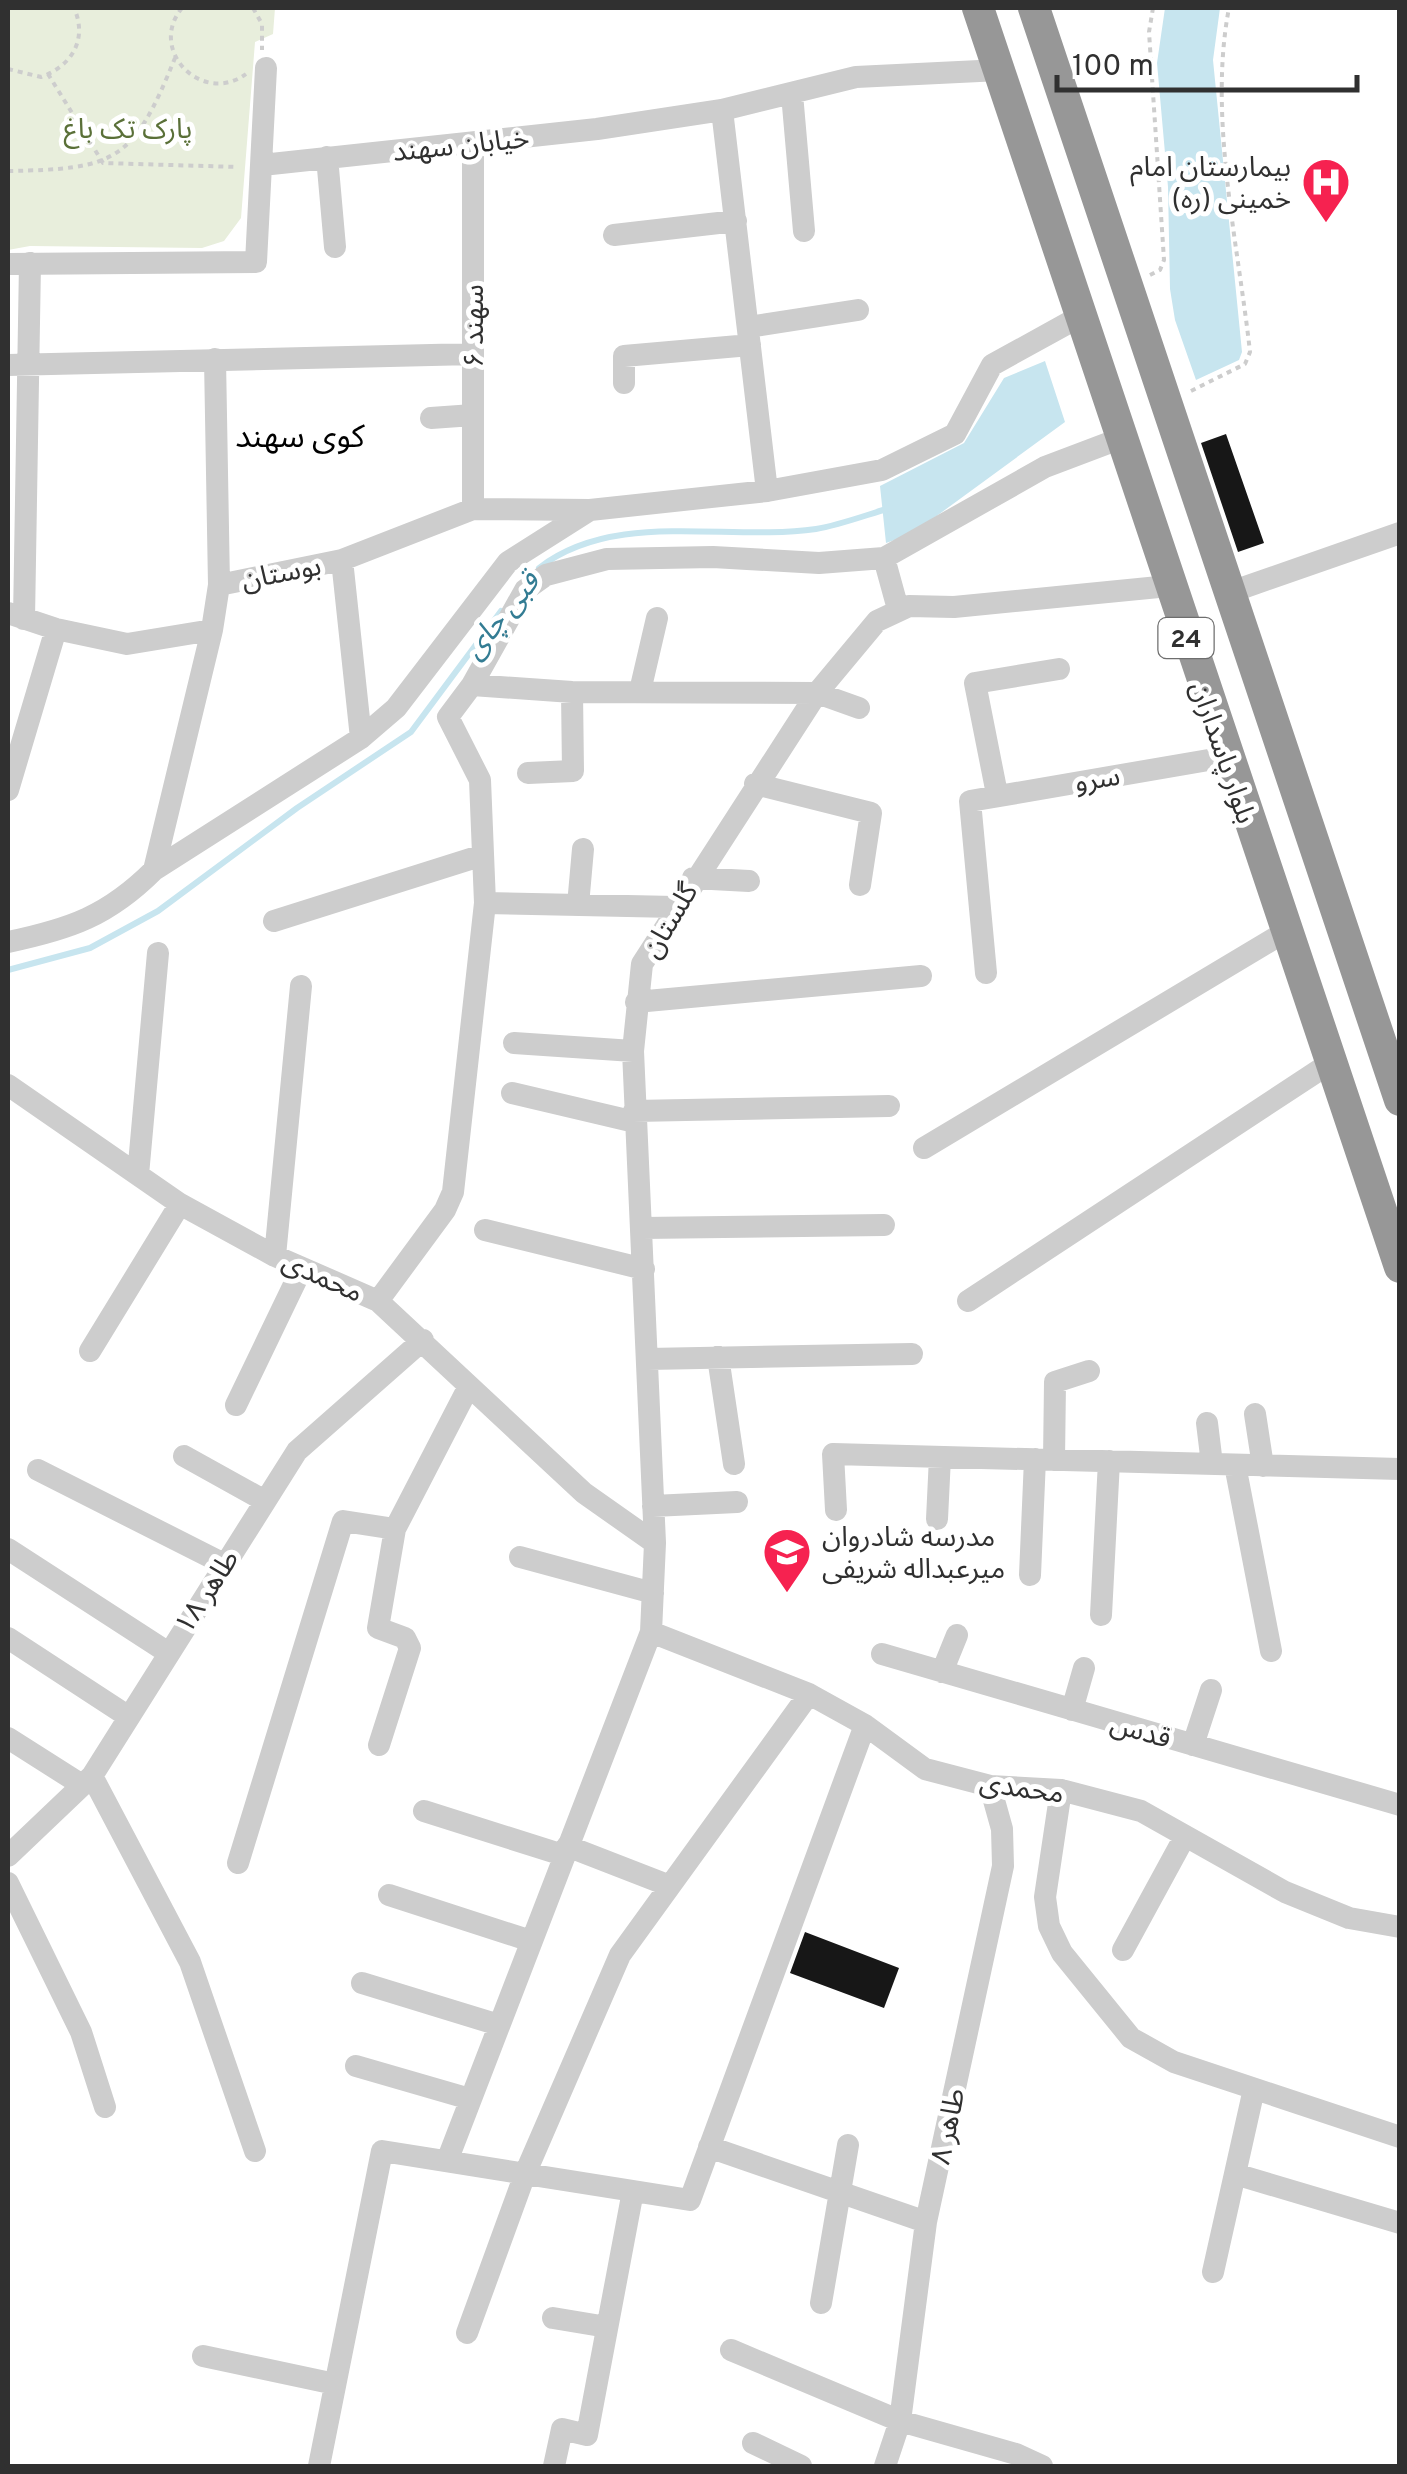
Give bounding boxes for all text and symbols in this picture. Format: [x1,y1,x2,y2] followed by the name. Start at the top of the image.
[1057,30,1357,92] scale bar
[1072,49,1154,86] text: 100 m
[64,113,192,149] park label: پارک تک باغ
[391,122,531,172] street label: خیابان سهند
[1130,151,1291,219] place label: بیمارستان امام خمینی (ره)
[1300,156,1352,224] hospital icon: بیمارستان امام خمینی (ره)
[458,284,494,368] street label: سهند ۶
[235,419,366,459] district label: کوی سهند
[239,550,325,600] street label: بوستان
[457,564,551,668] water label: قبی چای
[1158,618,1214,658] road number: 24
[1180,677,1262,829] street label: بلوار پاسداران
[1072,760,1123,802] street label: سرو
[635,877,708,966] street label: گلستان
[276,1245,368,1312] street label: محمدی
[822,1521,1005,1589] place label: مدرسه شادروان میرعبداله شریفی
[761,1526,813,1594] school or university icon: مدرسه شادروان میرعبداله شریفی
[168,1544,249,1641] street label: طاهر ۱۸
[1106,1707,1175,1759] street label: قدس
[977,1766,1066,1814] street label: محمدی
[924,2085,976,2168] street label: طاهر ۸

